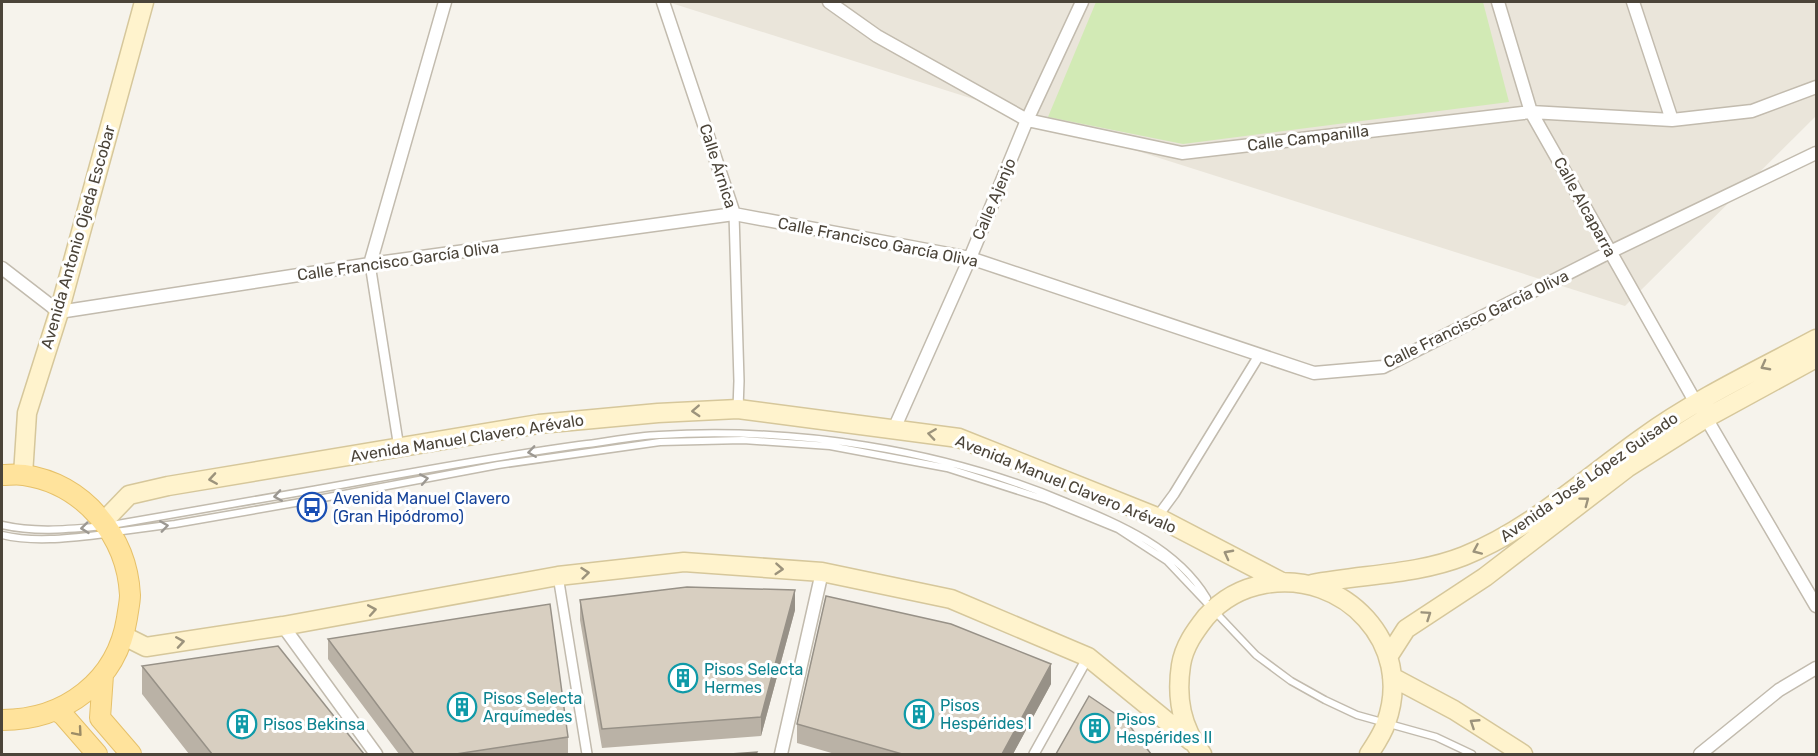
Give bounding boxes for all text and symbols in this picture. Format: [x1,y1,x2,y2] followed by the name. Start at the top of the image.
[695,121,741,211] street label: Calle Árnica
[1246,121,1370,155] street label: Calle Campanilla
[37,123,119,351] street label: Avenida Antonio Ojeda Escobar
[1550,154,1620,260] street label: Calle Alcaparra
[968,155,1020,243] street label: Calle Ajenjo
[776,213,980,271] street label: Calle Francisco García Oliva
[296,237,500,285] street label: Calle Francisco García Oliva
[1380,266,1572,372] street label: Calle Francisco García Oliva
[1761,359,1771,370] one-way arrow
[692,405,701,418] one-way arrow
[1496,408,1682,546] street label: Avenida José López Guisado
[349,410,585,466] street label: Avenida Manuel Clavero Arévalo
[927,429,936,441] one-way arrow
[953,431,1179,537] street label: Avenida Manuel Clavero Arévalo
[527,445,537,457] one-way arrow
[208,472,217,484] one-way arrow
[418,473,428,486] one-way arrow
[333,489,510,526] place label: Avenida Manuel Clavero (Gran Hipódromo)
[273,490,283,502] one-way arrow
[296,491,328,523] bus stop icon: Avenida Manuel Clavero (Gran Hipódromo)
[1578,497,1589,508] one-way arrow
[159,520,168,532] one-way arrow
[81,521,90,534] one-way arrow
[1473,543,1484,555] one-way arrow
[1223,550,1234,562] one-way arrow
[774,562,783,575] one-way arrow
[580,568,589,580] one-way arrow
[367,604,377,617] one-way arrow
[1420,611,1431,622] one-way arrow
[175,636,184,648] one-way arrow
[704,660,803,697] place label: Pisos Selecta Hermes
[667,662,699,694] building icon: Pisos Selecta Hermes
[483,689,582,726] place label: Pisos Selecta Arquímedes
[446,691,478,723] building icon: Pisos Selecta Arquímedes
[940,696,1032,733] place label: Pisos Hespérides I
[903,698,935,730] building icon: Pisos Hespérides I
[226,708,258,740] building icon: Pisos Bekinsa
[1116,710,1212,747] place label: Pisos Hespérides II
[1079,712,1111,744] building icon: Pisos Hespérides II
[263,715,365,734] place label: Pisos Bekinsa
[1469,719,1480,730] one-way arrow
[70,725,81,736] one-way arrow

